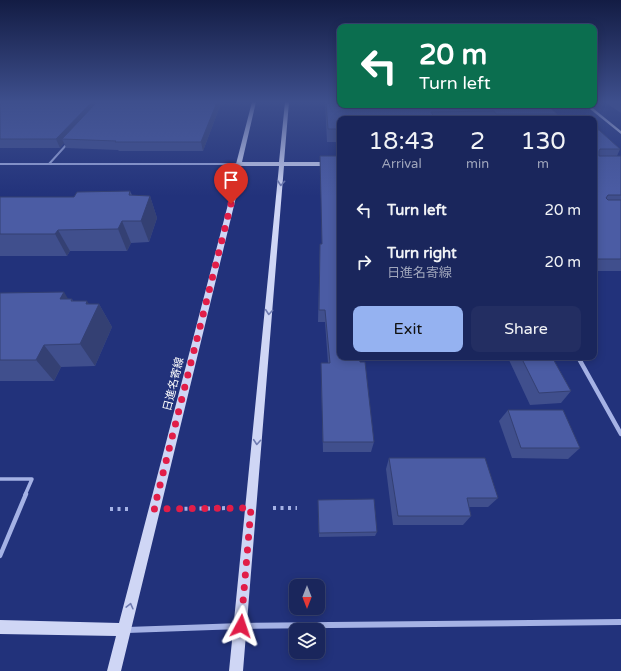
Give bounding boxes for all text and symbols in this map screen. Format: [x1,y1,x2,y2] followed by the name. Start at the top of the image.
[419,38,487,72] text: 20 m
[353,40,405,92] icon: left
[419,72,491,94] text: Turn left
[368,127,435,156] text: 18:43
[470,127,485,156] text: 2
[520,127,566,156] text: 130
[381,156,422,172] text: Arrival
[466,156,489,172] text: min
[537,156,549,172] text: m
[214,163,248,204] pin
[220,169,242,191] icon: arrive
[277,180,286,186] one-way arrow
[353,199,375,221] icon: left
[387,201,447,219] text: Turn left
[544,201,581,219] text: 20 m
[387,244,457,262] text: Turn right
[353,251,375,273] icon: right
[544,253,581,271] text: 20 m
[387,265,452,281] text: 日進名寄線
[353,306,463,352] button: Exit
[471,306,581,352] button: Share
[265,309,274,315] one-way arrow
[161,356,186,412] street label: 日進名寄線
[253,439,262,445] one-way arrow
[289,579,325,615] north arrow
[289,579,325,659] map controls
[125,603,134,610] one-way arrow
[220,605,262,647] position arrow
[289,623,325,659] button: layers

